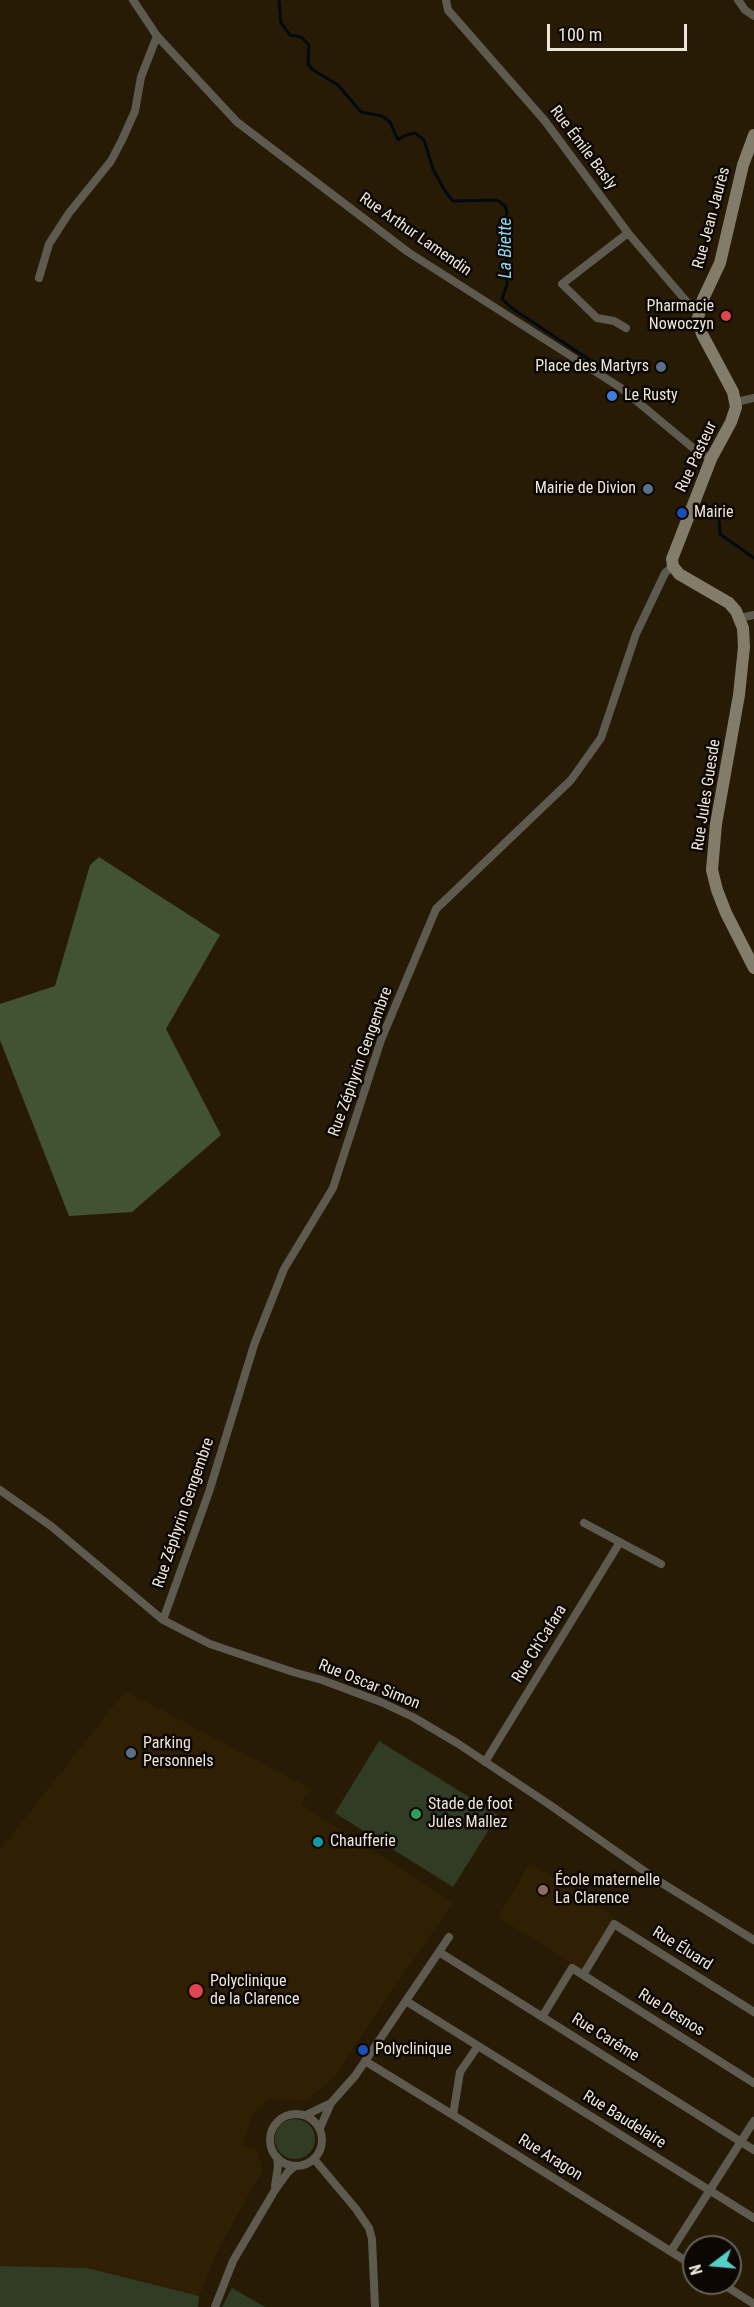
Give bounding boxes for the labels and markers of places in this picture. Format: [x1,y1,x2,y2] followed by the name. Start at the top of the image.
[647,297,714,335] place label: Pharmacie Nowoczyn
[719,309,733,323] marker: Pharmacie Nowoczyn
[535,357,649,377] place label: Place des Martyrs
[654,360,668,374] marker: Place des Martyrs
[624,386,678,406] place label: Le Rusty
[605,389,619,403] marker: Le Rusty
[535,479,636,499] place label: Mairie de Divion
[641,482,655,496] marker: Mairie de Divion
[694,503,733,523] place label: Mairie
[675,506,689,520] marker: Mairie
[143,1734,213,1772] place label: Parking Personnels
[124,1746,138,1760] marker: Parking Personnels
[428,1795,513,1833] place label: Stade de foot Jules Mallez
[409,1807,423,1821] marker: Stade de foot Jules Mallez
[330,1832,396,1852] place label: Chaufferie
[311,1835,325,1849] marker: Chaufferie
[555,1871,660,1909] place label: École maternelle La Clarence
[536,1883,550,1897] marker: École maternelle La Clarence
[210,1972,299,2010] place label: Polyclinique de la Clarence
[187,1982,205,2000] marker: Polyclinique de la Clarence
[375,2040,451,2060] place label: Polyclinique
[356,2043,370,2057] marker: Polyclinique

